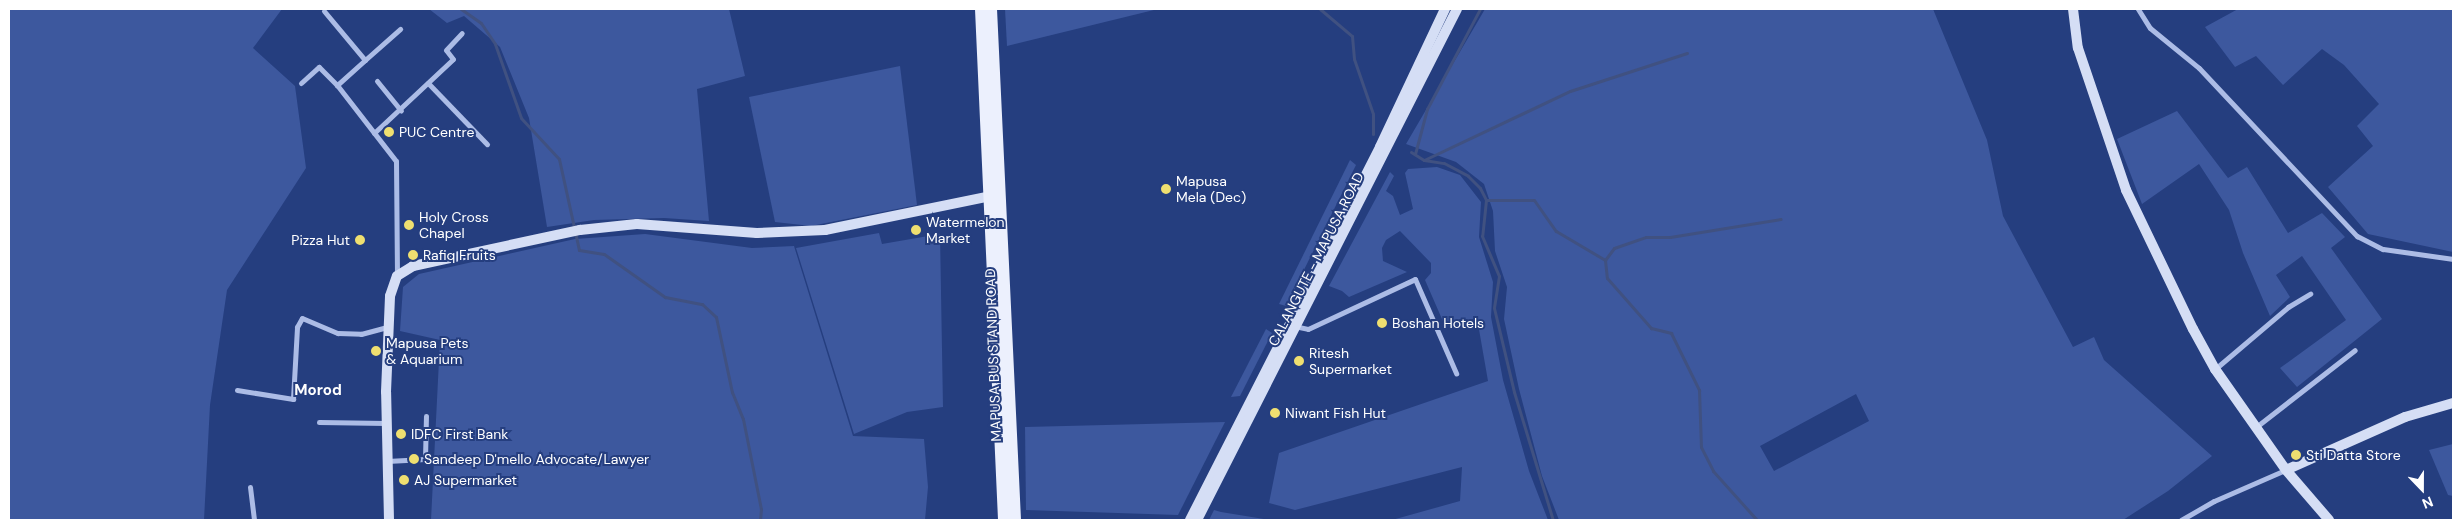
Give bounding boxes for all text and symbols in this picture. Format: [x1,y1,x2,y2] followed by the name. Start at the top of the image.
[399,124,474,140] place label: PUC Centre
[383,126,395,138] marker: PUC Centre
[1265,169,1367,349] street label: CALANGUTE - MAPUSA ROAD
[1176,173,1246,206] place label: Mapusa Mela (Dec)
[1160,183,1172,195] marker: Mapusa Mela (Dec)
[419,209,489,242] place label: Holy Cross Chapel
[926,214,1005,246] place label: Watermelon Market
[403,219,415,231] marker: Holy Cross Chapel
[910,224,922,236] marker: Watermelon Market
[291,232,350,248] place label: Pizza Hut
[354,234,366,246] marker: Pizza Hut
[423,247,496,263] place label: Rafiq Fruits
[407,249,419,261] marker: Rafiq Fruits
[982,268,1004,442] street label: MAPUSA BUS STAND ROAD
[1392,315,1484,331] place label: Boshan Hotels
[1376,317,1388,329] marker: Boshan Hotels
[386,335,468,368] place label: Mapusa Pets & Aquarium
[370,345,382,357] marker: Mapusa Pets & Aquarium
[1309,345,1392,378] place label: Ritesh Supermarket
[1293,355,1305,367] marker: Ritesh Supermarket
[294,382,342,400] district label: Morod
[1285,405,1386,421] place label: Niwant Fish Hut
[1269,407,1281,419] marker: Niwant Fish Hut
[411,426,508,442] place label: IDFC First Bank
[395,428,407,440] marker: IDFC First Bank
[2306,447,2401,463] place label: Sti Datta Store
[2290,449,2302,461] marker: Sti Datta Store
[424,451,649,467] place label: Sandeep D'mello Advocate/Lawyer
[408,453,420,465] marker: Sandeep D'mello Advocate/Lawyer
[2397,464,2447,514] north arrow
[414,472,517,488] place label: AJ Supermarket
[398,474,410,486] marker: AJ Supermarket
[2420,493,2436,513] text: N

